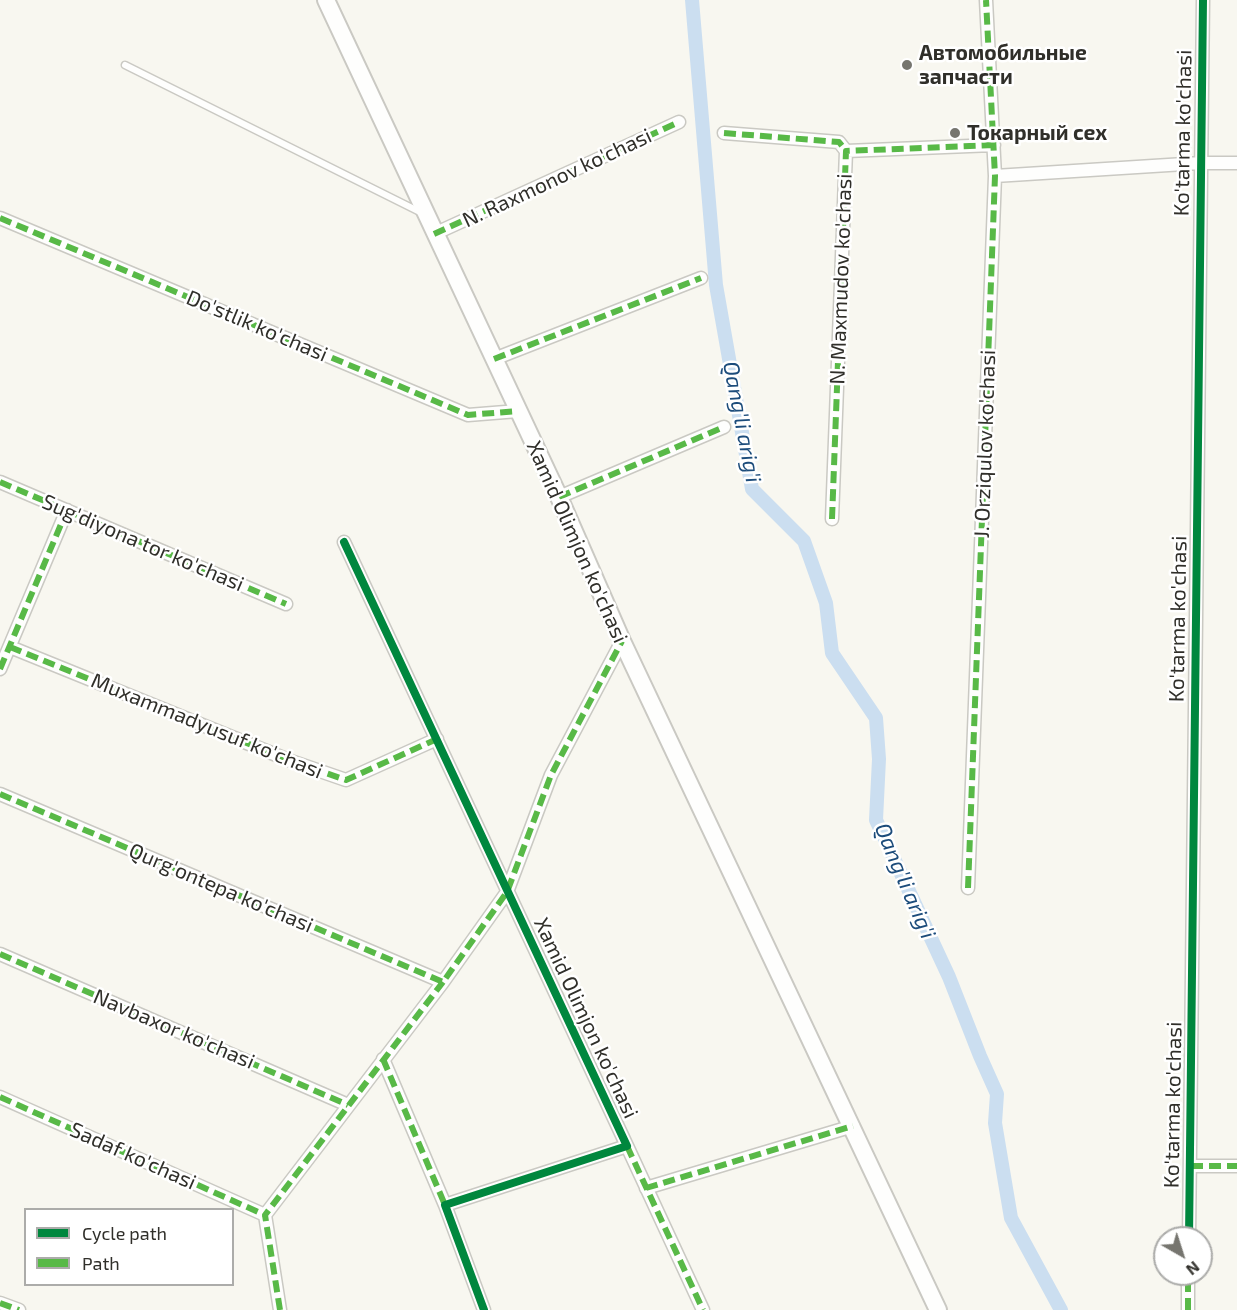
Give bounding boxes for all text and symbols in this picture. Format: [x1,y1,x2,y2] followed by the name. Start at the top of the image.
[919,40,1087,90] place label: Автомобильные запчасти
[1169,50,1197,216] street label: Ko'tarma ko'chasi
[900,58,914,72] marker: Автомобильные запчасти
[967,120,1107,146] place label: Токарный сех
[458,123,656,233] street label: N. Raxmonov ko'chasi
[948,126,962,140] marker: Токарный сех
[825,173,857,385] street label: N. Maxmudov ko'chasi
[182,285,332,367] street label: Do'stlik ko'chasi
[969,349,1001,539] street label: J. Orziqulov ko'chasi
[717,359,767,485] water label: Qang'li arig'i
[521,437,633,647] street label: Xamid Olimjon ko'chasi
[38,489,248,597] street label: Sug'diyona tor ko'chasi
[1164,536,1192,702] street label: Ko'tarma ko'chasi
[88,668,326,784] street label: Muxammadyusuf ko'chasi
[869,819,941,943] water label: Qang'li arig'i
[125,838,317,938] street label: Qurg'ontepa ko'chasi
[528,914,644,1122] street label: Xamid Olimjon ko'chasi
[90,984,258,1074] street label: Navbaxor ko'chasi
[1159,1022,1187,1188] street label: Ko'tarma ko'chasi
[66,1117,200,1195] street label: Sadaf ko'chasi
[24,1208,234,1286] legend
[82,1222,167,1244] text: Cycle path
[1153,1226,1213,1286] north arrow
[82,1252,120,1274] text: Path
[1183,1258,1204,1280] text: N

